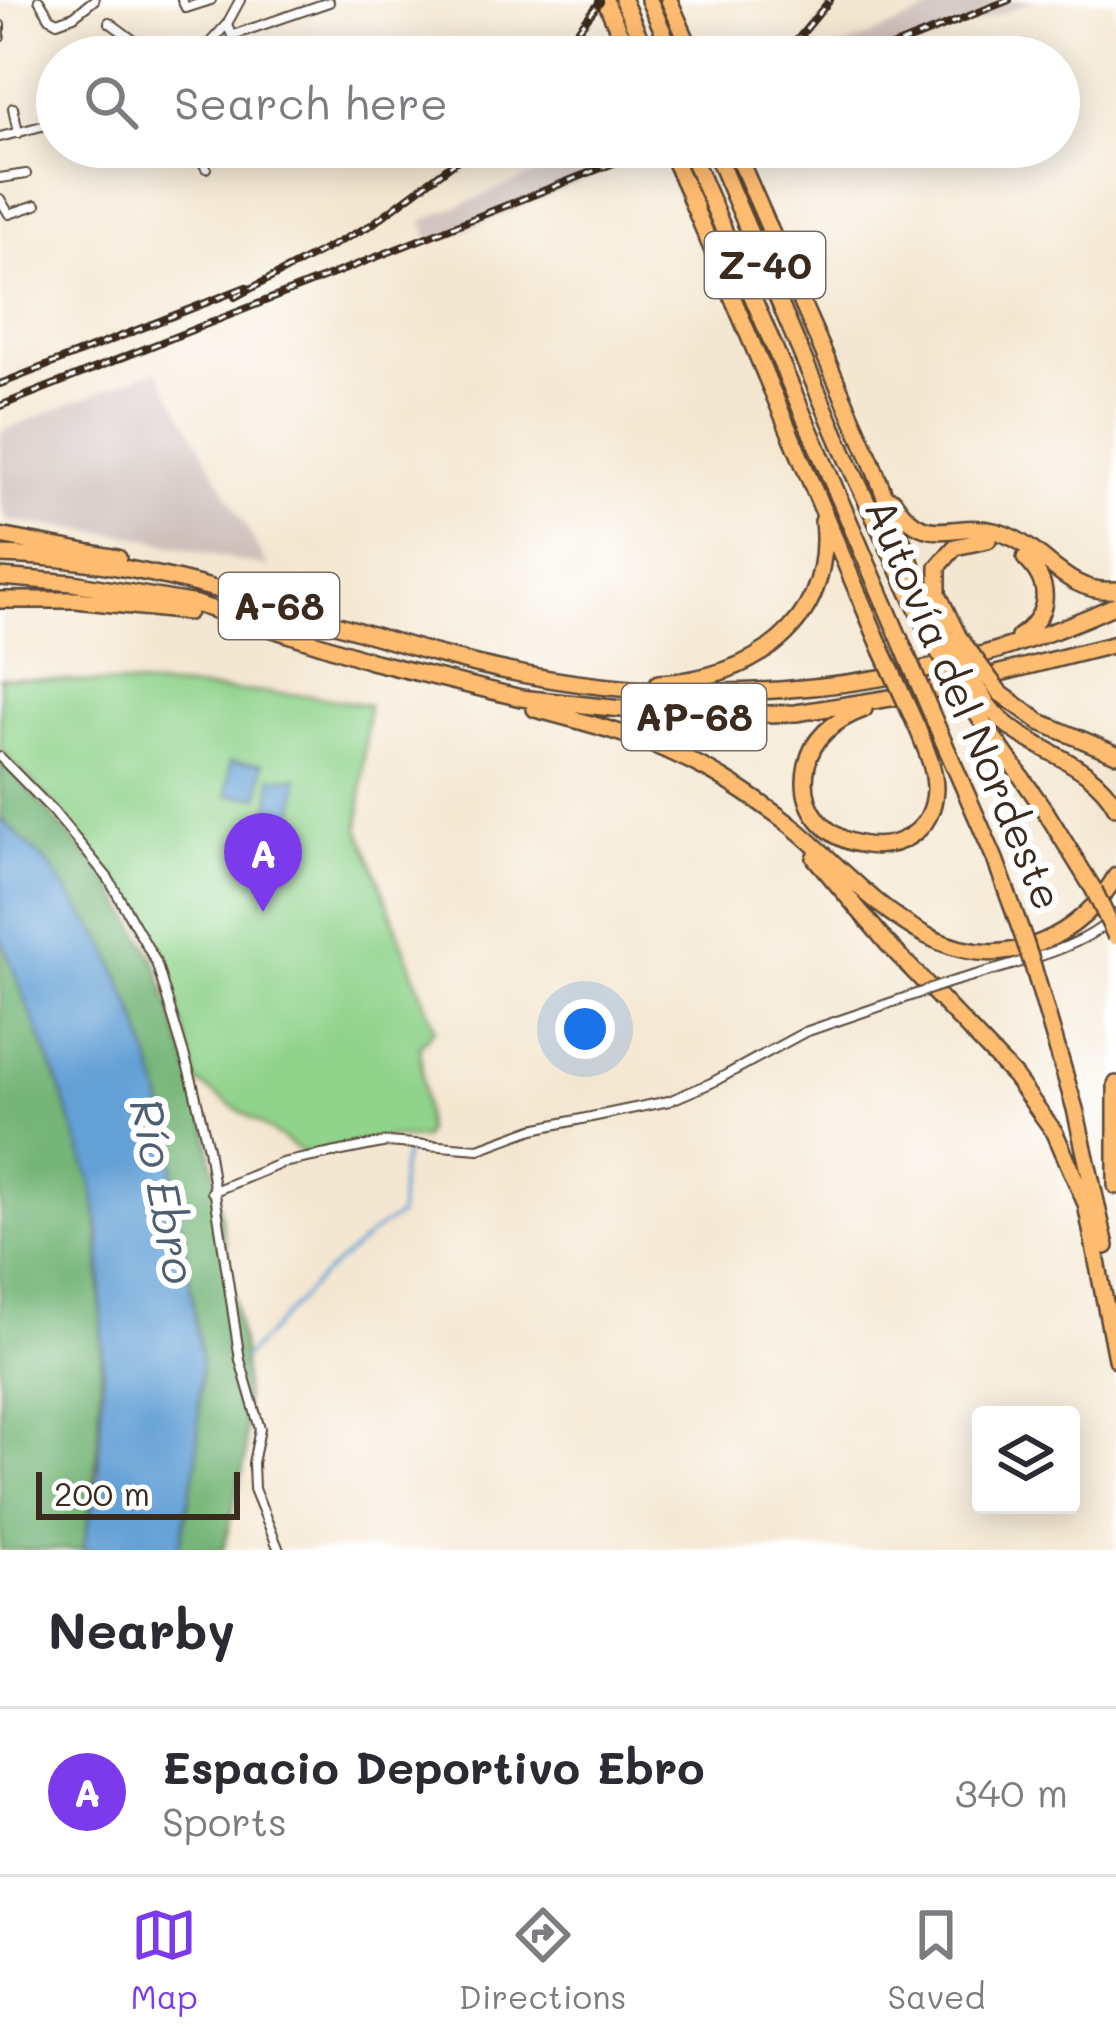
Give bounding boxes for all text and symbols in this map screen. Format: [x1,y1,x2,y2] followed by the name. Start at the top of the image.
[36,36,1080,168] search box
[78,69,144,135] icon: search
[174,73,448,131] text: Search here
[705,232,825,298] road number: Z-40
[854,489,1077,917] street label: Autovía del Nordeste
[219,573,339,639] road number: A-68
[622,684,766,750] road number: AP-68
[224,813,302,912] pin: A
[555,999,615,1059] your location
[119,1093,211,1288] water label: Río Ebro
[972,1406,1080,1514] map controls
[972,1406,1080,1514] button: layers
[36,1466,240,1519] scale bar
[54,1471,150,1514] text: 200 m
[48,1595,235,1662] text: Nearby
[162,1737,705,1795] text: Espacio Deportivo Ebro
[73,1766,101,1817] text: A
[955,1766,1068,1817] text: 340 m
[162,1795,287,1846] text: Sports
[131,1902,198,2017] tab: Map
[459,1902,626,2017] tab: Directions
[888,1902,985,2017] tab: Saved

